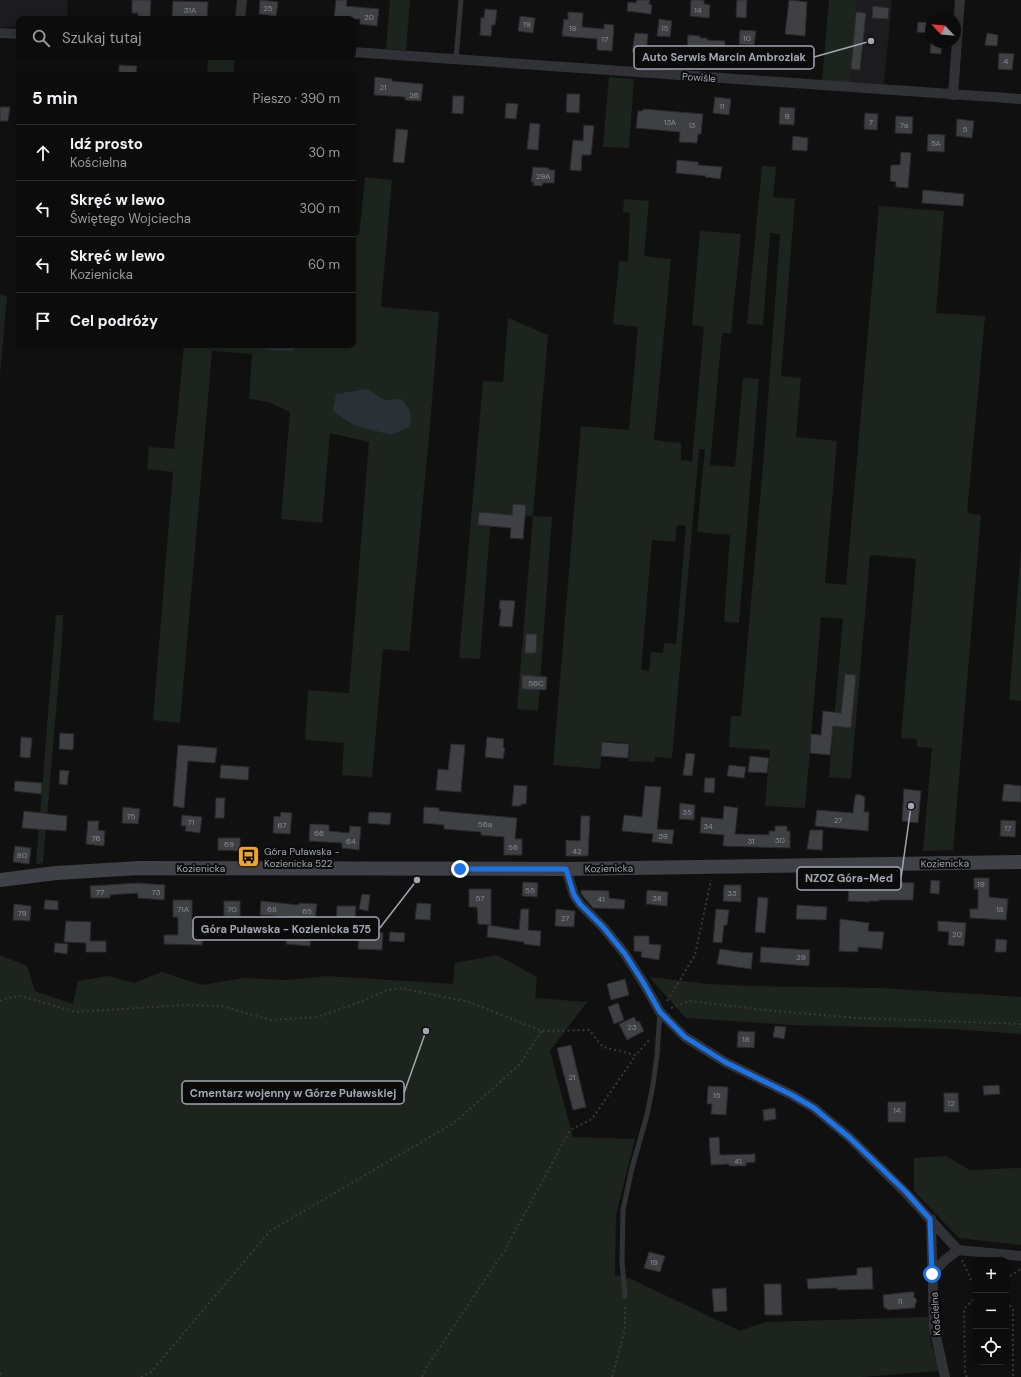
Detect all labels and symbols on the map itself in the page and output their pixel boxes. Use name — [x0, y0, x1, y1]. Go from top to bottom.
house number: 25 — [263, 3, 273, 13]
house number: 31A — [184, 5, 197, 15]
house number: 14 — [694, 5, 702, 15]
house number: 20 — [364, 12, 375, 22]
north arrow — [925, 12, 961, 48]
house number: 19 — [523, 19, 531, 29]
house number: 18 — [569, 23, 577, 33]
house number: 15 — [661, 23, 669, 33]
house number: 10 — [743, 33, 752, 43]
house number: 17 — [602, 34, 608, 44]
callout: Auto Serwis Marcin Ambroziak — [634, 46, 814, 69]
text: Auto Serwis Marcin Ambroziak — [642, 50, 807, 64]
house number: 4 — [1004, 56, 1009, 66]
street label: Powiśle — [681, 70, 717, 85]
house number: 21 — [379, 82, 387, 92]
house number: 26 — [409, 90, 419, 100]
house number: 11 — [720, 101, 725, 111]
house number: 9 — [784, 111, 790, 121]
house number: 13A — [664, 117, 677, 127]
house number: 7 — [869, 117, 873, 127]
house number: 13 — [688, 120, 696, 130]
house number: 7a — [900, 120, 908, 130]
house number: 5 — [963, 124, 968, 134]
house number: 5A — [931, 138, 942, 148]
house number: 29A — [536, 171, 551, 181]
house number: 56C — [528, 678, 544, 688]
house number: 35 — [682, 807, 692, 817]
house number: 75 — [127, 811, 136, 821]
house number: 27 — [834, 815, 842, 825]
house number: 71 — [188, 817, 194, 827]
house number: 56a — [478, 819, 492, 829]
house number: 67 — [277, 820, 287, 830]
house number: 34 — [703, 821, 713, 831]
house number: 17 — [1005, 823, 1011, 833]
house number: 66 — [314, 828, 324, 838]
house number: 39 — [658, 831, 668, 841]
house number: 76 — [91, 833, 101, 843]
house number: 30 — [775, 835, 786, 845]
house number: 64 — [346, 836, 356, 846]
house number: 31 — [747, 836, 755, 846]
house number: 69 — [224, 839, 234, 849]
house number: 56 — [508, 842, 518, 852]
bus stop icon: Góra Puławska - Kozienicka 522 — [235, 844, 261, 870]
place label: Góra Puławska - Kozienicka 522 — [264, 845, 340, 870]
house number: 42 — [572, 846, 582, 856]
house number: 80 — [17, 850, 28, 860]
street label: Kozienicka — [921, 857, 969, 870]
route end — [451, 860, 469, 878]
street label: Kozienicka — [177, 862, 225, 875]
street label: Kozienicka — [585, 862, 633, 875]
callout: NZOZ Góra-Med — [797, 867, 901, 890]
text: NZOZ Góra-Med — [805, 871, 893, 885]
house number: 19 — [977, 879, 985, 889]
house number: 55 — [525, 885, 535, 895]
house number: 77 — [96, 887, 104, 897]
house number: 73 — [152, 887, 161, 897]
house number: 33 — [727, 888, 737, 898]
house number: 57 — [475, 893, 485, 903]
house number: 38 — [652, 893, 662, 903]
house number: 41 — [597, 894, 605, 904]
house number: 71A — [177, 904, 190, 914]
house number: 70 — [227, 904, 237, 914]
house number: 68 — [267, 904, 277, 914]
house number: 18 — [996, 904, 1004, 914]
house number: 65 — [302, 906, 312, 916]
house number: 79 — [17, 908, 27, 918]
house number: 27 — [561, 913, 569, 923]
callout: Góra Puławska - Kozienicka 575 — [193, 917, 379, 940]
text: Góra Puławska - Kozienicka 575 — [201, 922, 371, 936]
house number: 20 — [952, 929, 963, 939]
house number: 29 — [796, 952, 806, 962]
house number: 23 — [627, 1022, 637, 1032]
house number: 18 — [742, 1034, 750, 1044]
house number: 21 — [568, 1072, 576, 1082]
callout: Cmentarz wojenny w Górze Puławskiej — [182, 1081, 404, 1104]
text: Cmentarz wojenny w Górze Puławskiej — [190, 1086, 396, 1100]
house number: 15 — [713, 1090, 721, 1100]
house number: 12 — [947, 1098, 955, 1108]
house number: 14 — [893, 1105, 901, 1115]
house number: 41 — [734, 1156, 742, 1166]
house number: 19 — [650, 1257, 658, 1267]
route start — [923, 1265, 941, 1283]
street label: Kościelna — [927, 1292, 944, 1336]
house number: 11 — [898, 1296, 903, 1306]

